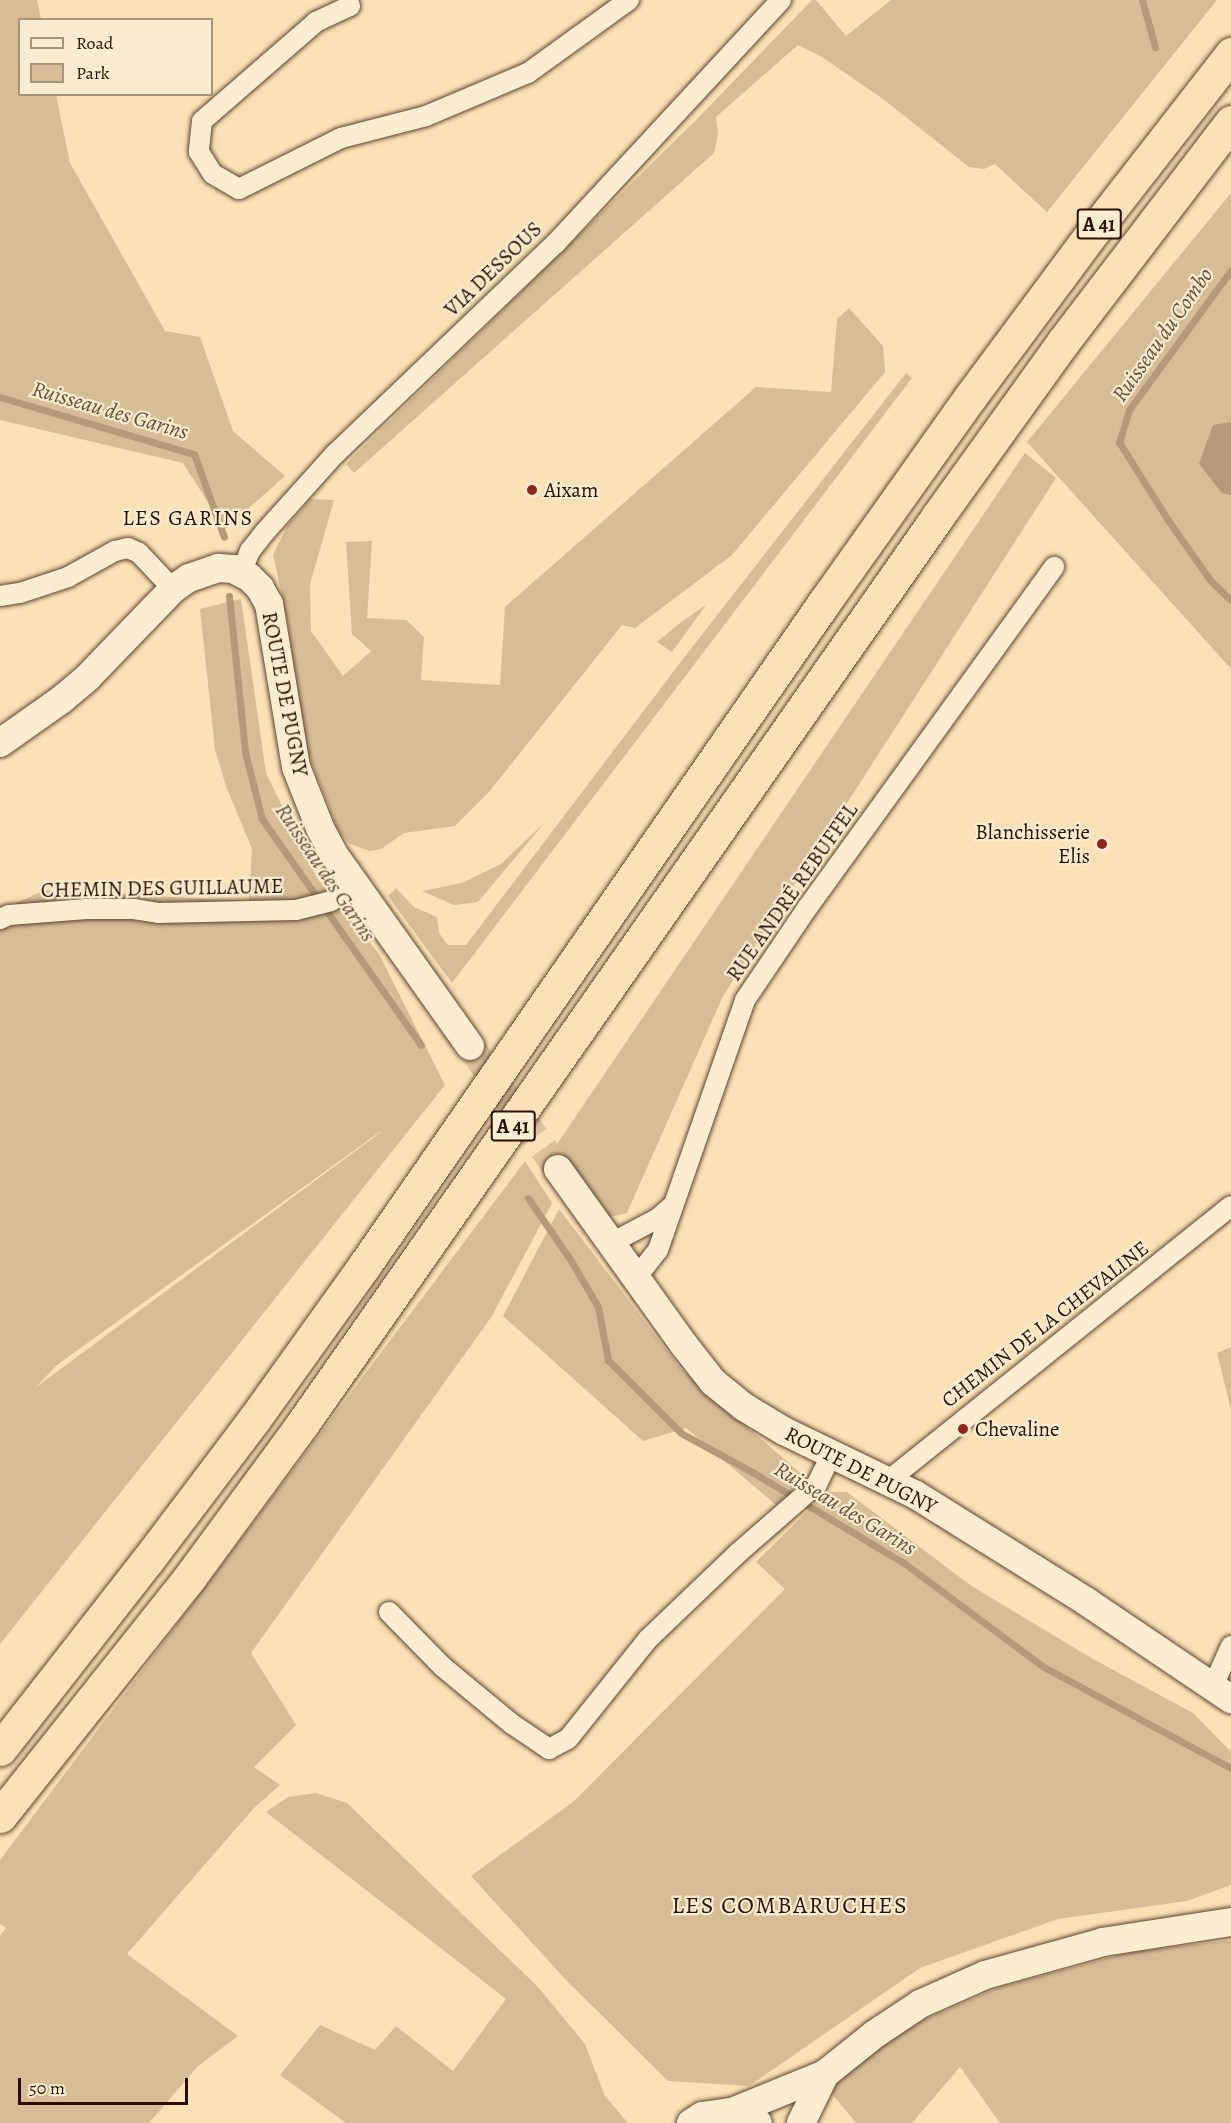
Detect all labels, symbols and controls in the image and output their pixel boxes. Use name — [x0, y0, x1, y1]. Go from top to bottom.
legend — [18, 18, 213, 96]
text: Road — [76, 31, 113, 55]
text: Park — [76, 61, 110, 85]
road number: A 41 — [1076, 207, 1122, 241]
street label: VIA DESSOUS — [439, 216, 547, 322]
water label: Ruisseau du Combo — [1107, 263, 1219, 407]
water label: Ruisseau des Garins — [29, 376, 191, 446]
place label: Aixam — [544, 477, 599, 503]
marker: Aixam — [525, 483, 539, 497]
district label: LES GARINS — [122, 506, 254, 532]
street label: ROUTE DE PUGNY — [257, 610, 313, 778]
street label: RUE ANDRÉ REBUFFEL — [721, 798, 863, 986]
water label: Ruisseau des Garins — [269, 799, 381, 947]
place label: Blanchisserie Elis — [975, 819, 1090, 869]
marker: Blanchisserie Elis — [1095, 837, 1109, 851]
street label: CHEMIN DES GUILLAUME — [41, 873, 283, 903]
road number: A 41 — [490, 1109, 536, 1143]
street label: CHEMIN DE LA CHEVALINE — [936, 1235, 1154, 1413]
place label: Chevaline — [975, 1416, 1060, 1442]
street label: ROUTE DE PUGNY — [781, 1421, 941, 1519]
marker: Chevaline — [956, 1422, 970, 1436]
water label: Ruisseau des Garins — [769, 1456, 921, 1562]
district label: LES COMBARUCHES — [672, 1892, 908, 1920]
scale bar — [21, 2066, 190, 2104]
text: 50 m — [29, 2076, 65, 2100]

